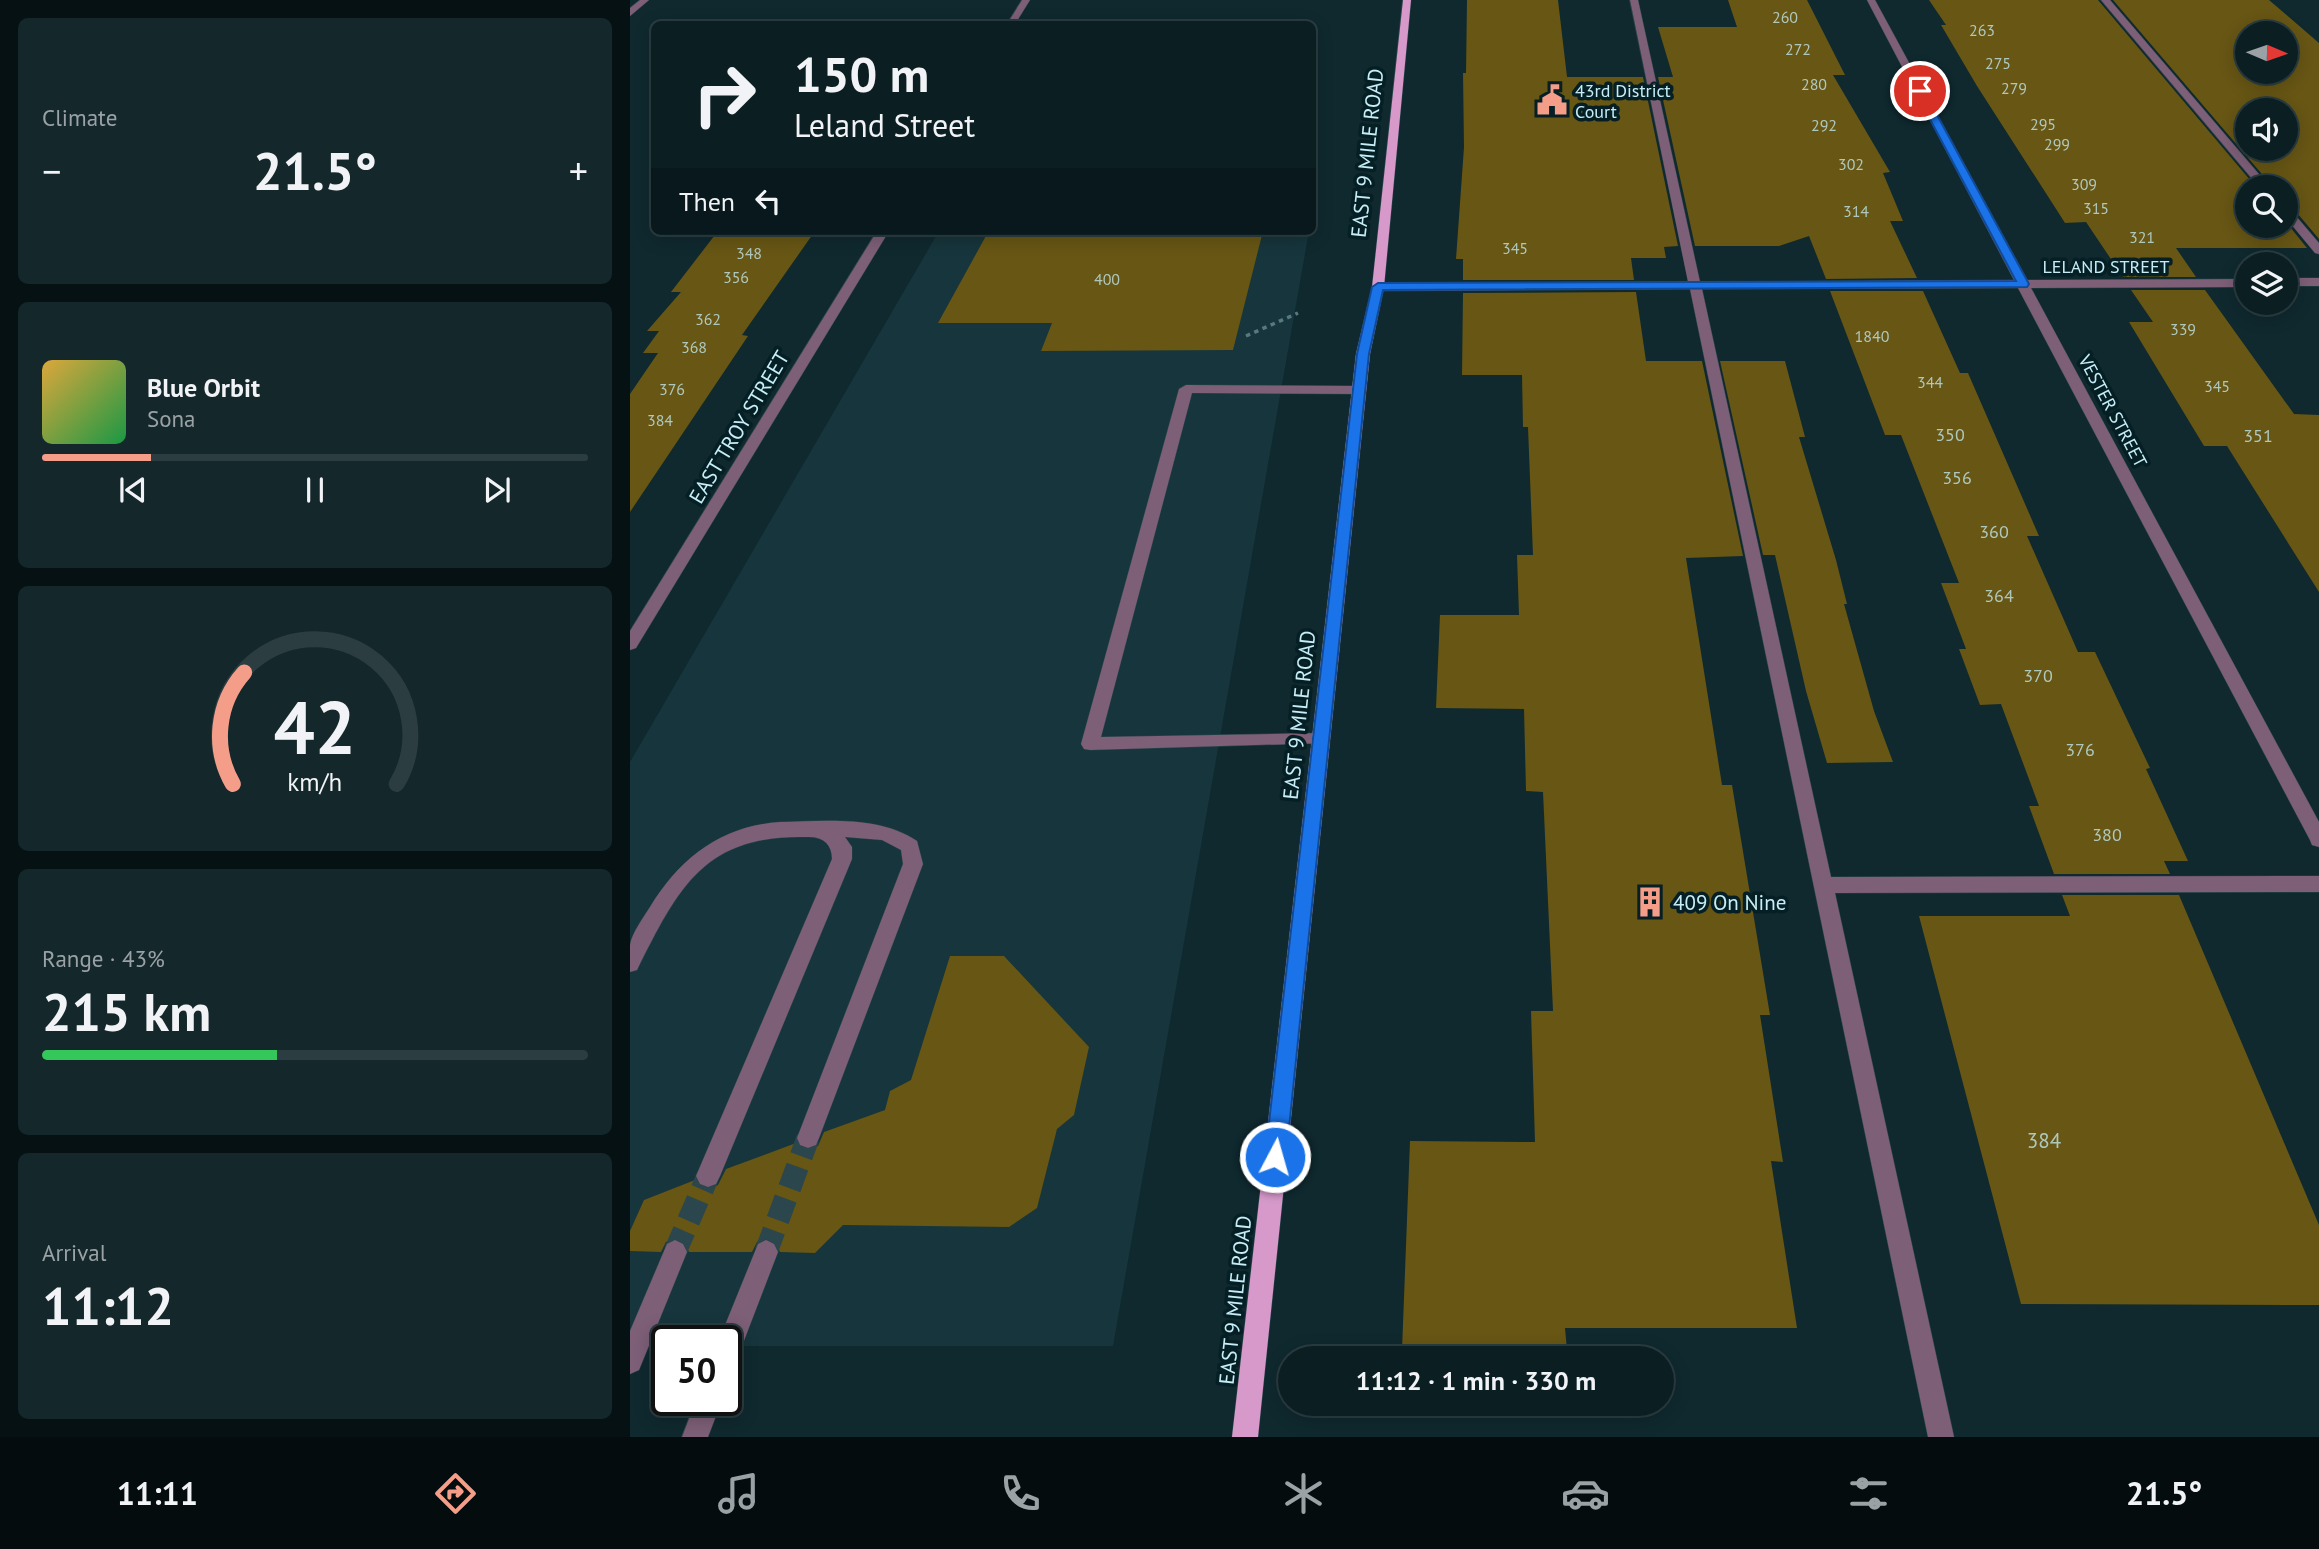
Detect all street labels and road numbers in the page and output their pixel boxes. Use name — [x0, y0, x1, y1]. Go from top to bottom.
street label: EAST 9 MILE ROAD — [1345, 67, 1389, 239]
street label: LELAND STREET — [2042, 255, 2170, 278]
street label: EAST TROY STREET — [683, 345, 795, 508]
street label: VESTER STREET — [2073, 350, 2152, 471]
street label: EAST 9 MILE ROAD — [1277, 629, 1321, 801]
street label: EAST 9 MILE ROAD — [1213, 1214, 1257, 1386]

